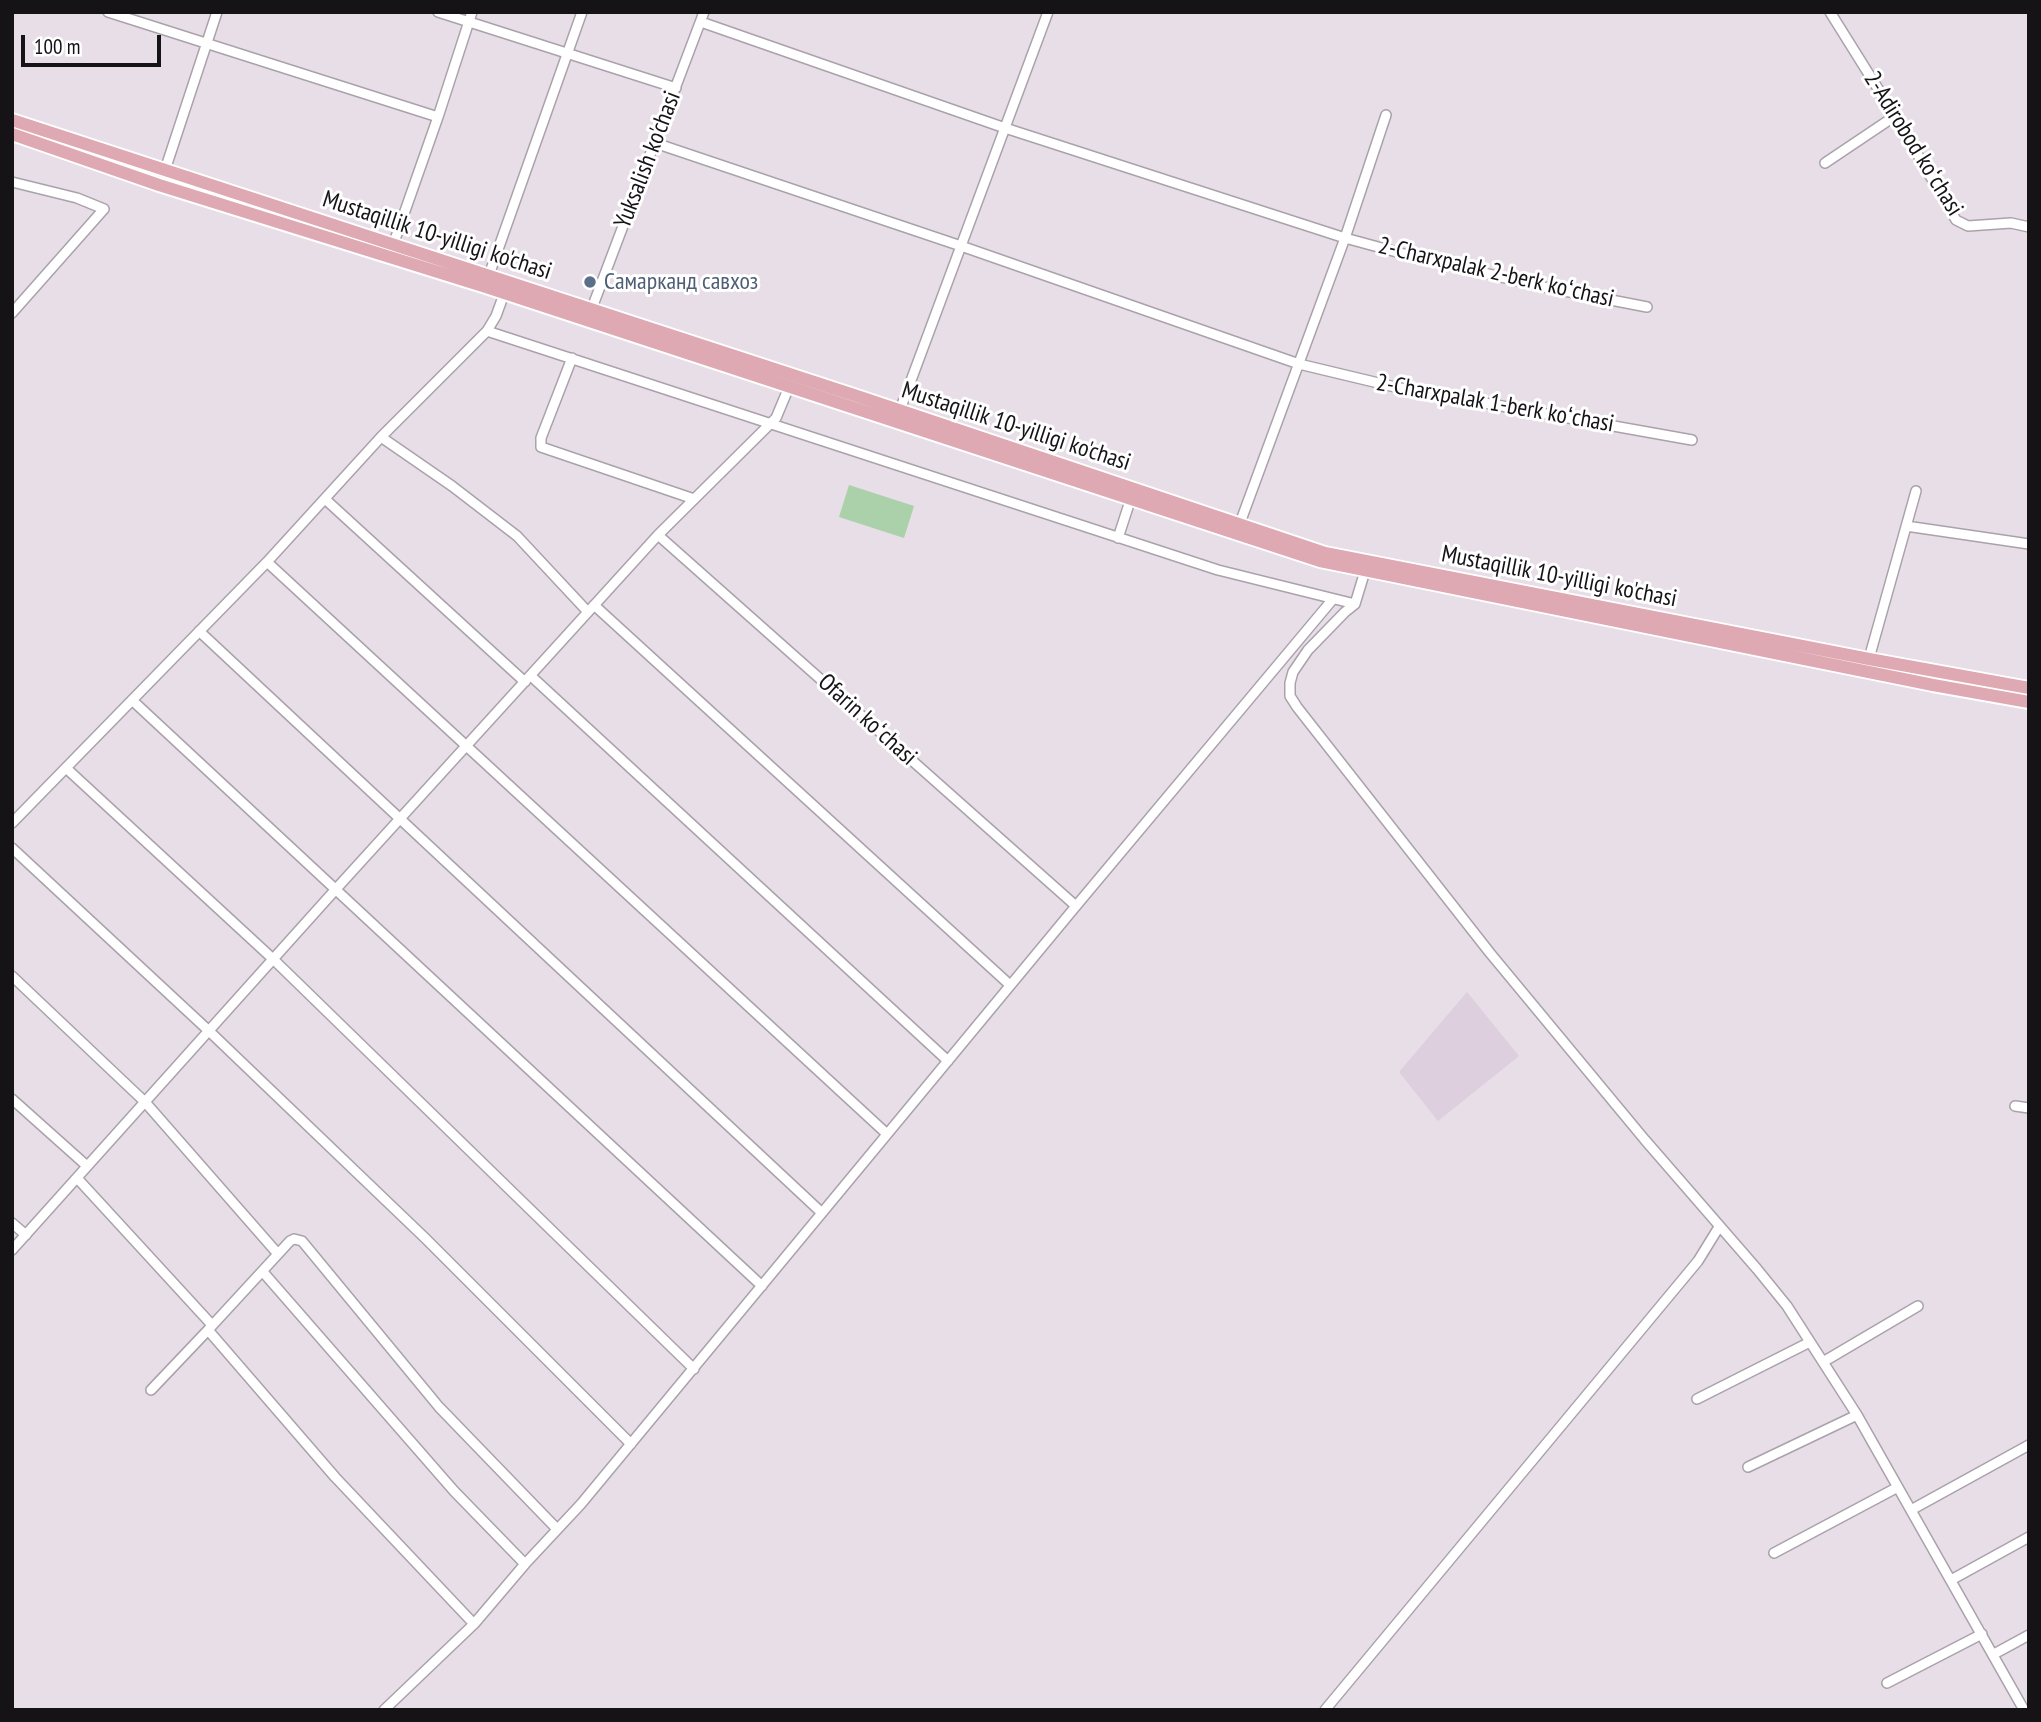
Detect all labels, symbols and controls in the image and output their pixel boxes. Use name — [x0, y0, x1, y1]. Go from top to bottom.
scale bar — [24, 21, 164, 65]
text: 100 m — [34, 33, 80, 60]
street label: 2-Adirobod koʻchasi — [1857, 67, 1969, 221]
street label: Yuksalish ko'chasi — [609, 87, 687, 233]
street label: Mustaqillik 10-yilligi ko'chasi — [319, 185, 555, 287]
street label: 2-Charxpalak 2-berk koʻchasi — [1375, 232, 1617, 314]
place label: Самарканд савхоз — [604, 268, 758, 296]
marker: Самарканд савхоз — [582, 274, 598, 290]
street label: 2-Charxpalak 1-berk koʻchasi — [1374, 369, 1616, 439]
street label: Mustaqillik 10-yilligi ko'chasi — [898, 376, 1134, 478]
street label: Mustaqillik 10-yilligi ko'chasi — [1439, 540, 1679, 614]
street label: Ofarin koʻchasi — [812, 668, 922, 772]

